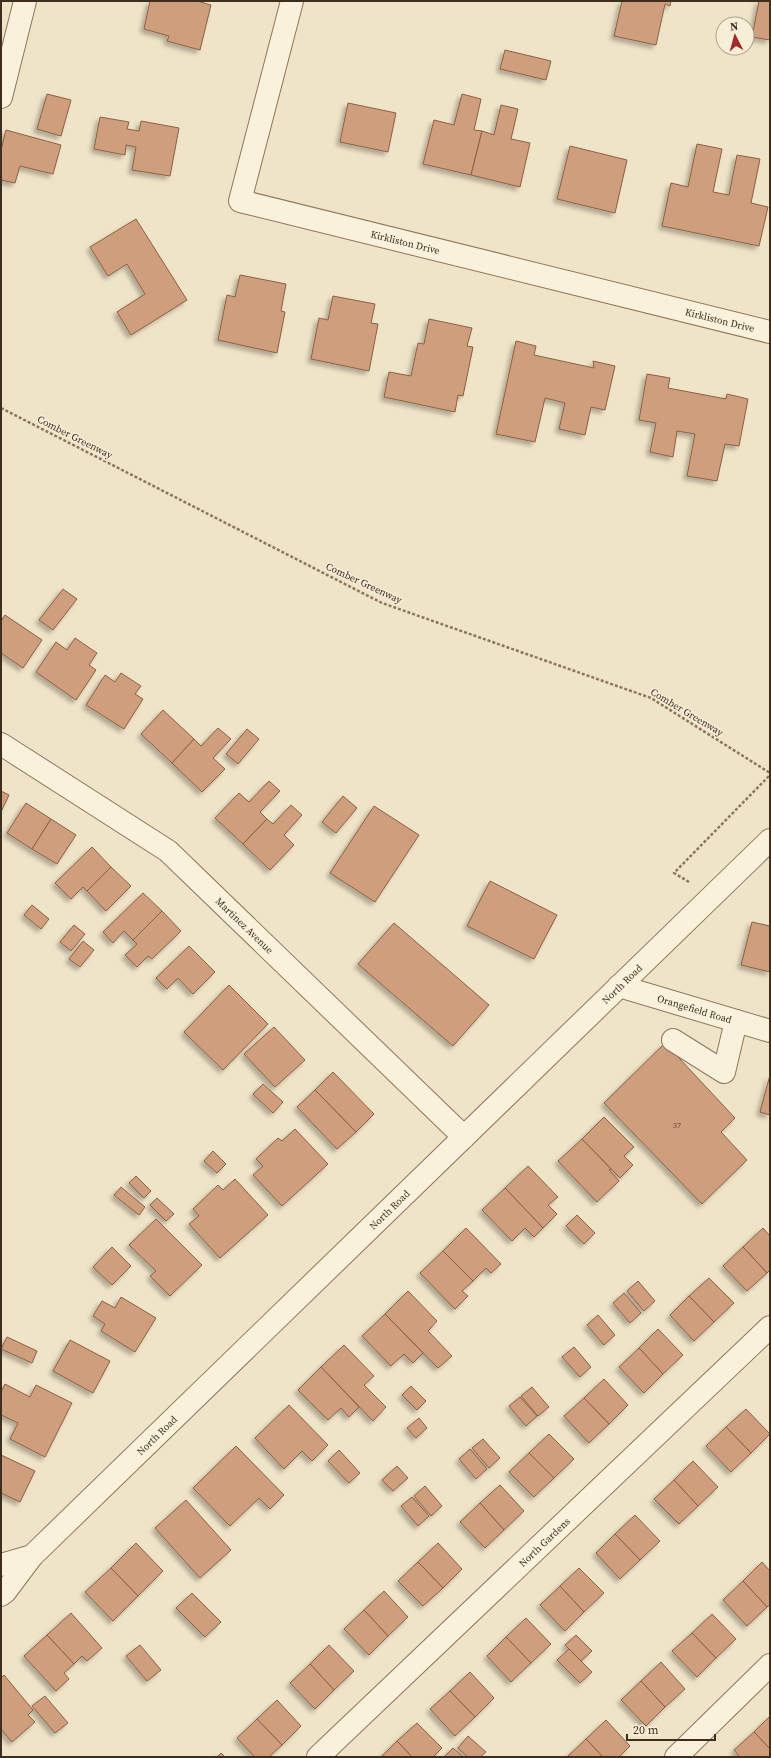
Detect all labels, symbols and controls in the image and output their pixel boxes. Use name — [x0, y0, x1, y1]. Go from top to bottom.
north arrow — [715, 16, 755, 56]
text: N — [729, 19, 739, 34]
street label: Kirkliston Drive — [369, 227, 441, 257]
street label: Kirkliston Drive — [684, 305, 756, 334]
street label: Comber Greenway — [35, 412, 116, 462]
street label: Comber Greenway — [324, 560, 405, 607]
street label: Comber Greenway — [648, 685, 727, 739]
street label: Martinez Avenue — [213, 894, 276, 956]
street label: North Road — [599, 961, 645, 1006]
street label: Orangefield Road — [656, 991, 734, 1026]
house number: 37 — [673, 1120, 681, 1131]
street label: North Road — [366, 1187, 412, 1232]
street label: North Road — [134, 1412, 180, 1458]
street label: North Gardens — [516, 1515, 572, 1569]
scale bar — [627, 1716, 715, 1742]
text: 20 m — [633, 1722, 659, 1738]

